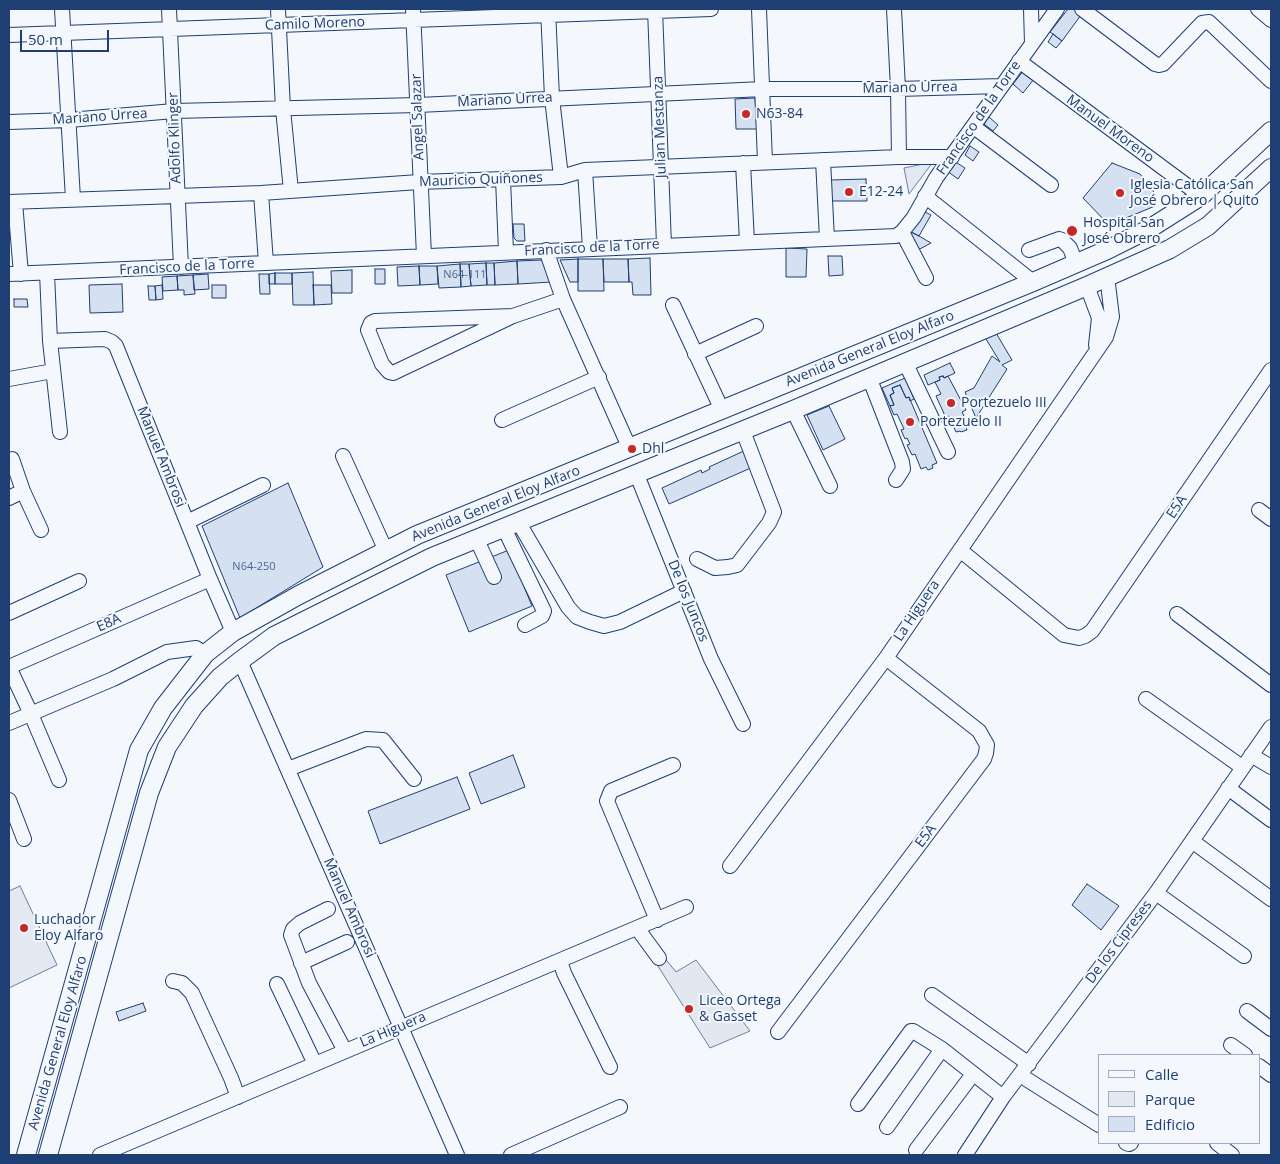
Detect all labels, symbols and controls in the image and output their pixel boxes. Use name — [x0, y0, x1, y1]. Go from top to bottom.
street label: Camilo Moreno — [265, 14, 365, 34]
scale bar — [22, 20, 111, 52]
text: 50 m — [28, 29, 63, 49]
street label: Francisco de la Torre — [933, 58, 1025, 178]
street label: Angel Salazar — [408, 73, 428, 161]
street label: Julian Mestanza — [650, 76, 670, 178]
street label: Mariano Urrea — [862, 79, 958, 97]
street label: Mariano Urrea — [457, 89, 553, 111]
street label: Adolfo Klinger — [165, 92, 185, 184]
street label: Manuel Moreno — [1063, 92, 1157, 166]
street label: Mariano Urrea — [52, 105, 148, 129]
place label: N63-84 — [756, 106, 803, 122]
marker: N63-84 — [740, 108, 752, 120]
street label: Mauricio Quiñones — [419, 169, 543, 191]
place label: Iglesia Católica San José Obrero | Quito — [1130, 177, 1259, 210]
place label: E12-24 — [859, 184, 903, 200]
marker: E12-24 — [843, 186, 855, 198]
marker: Iglesia Católica San José Obrero | Quito — [1114, 187, 1126, 199]
place label: Hospital San José Obrero — [1083, 215, 1164, 248]
marker: Hospital San José Obrero — [1065, 224, 1079, 238]
street label: Francisco de la Torre — [524, 236, 660, 260]
street label: Francisco de la Torre — [119, 255, 255, 279]
house number: N64-111 — [443, 268, 487, 282]
street label: Avenida General Eloy Alfaro — [783, 307, 957, 391]
place label: Portezuelo III — [961, 395, 1047, 411]
marker: Portezuelo III — [945, 397, 957, 409]
street label: Manuel Ambrosi — [133, 404, 189, 510]
place label: Portezuelo II — [920, 414, 1002, 430]
marker: Portezuelo II — [904, 416, 916, 428]
place label: Dhl — [642, 441, 664, 457]
marker: Dhl — [626, 443, 638, 455]
street label: Avenida General Eloy Alfaro — [409, 462, 583, 546]
street label: E5A — [1163, 492, 1191, 522]
street label: De los Juncos — [664, 558, 712, 644]
house number: N64-250 — [232, 560, 276, 574]
street label: La Higuera — [890, 577, 944, 645]
street label: E8A — [94, 610, 124, 636]
street label: E5A — [912, 821, 940, 851]
street label: Manuel Ambrosi — [320, 856, 378, 960]
street label: De los Cipreses — [1082, 897, 1156, 987]
place label: Luchador Eloy Alfaro — [34, 912, 103, 944]
marker: Luchador Eloy Alfaro — [18, 922, 30, 934]
street label: Avenida General Eloy Alfaro — [25, 954, 91, 1132]
place label: Liceo Ortega & Gasset — [699, 993, 781, 1026]
marker: Liceo Ortega & Gasset — [683, 1003, 695, 1015]
street label: La Higuera — [357, 1009, 429, 1051]
legend — [1098, 1054, 1260, 1144]
text: Calle — [1145, 1064, 1179, 1084]
text: Parque — [1145, 1089, 1195, 1109]
text: Edificio — [1145, 1114, 1195, 1134]

